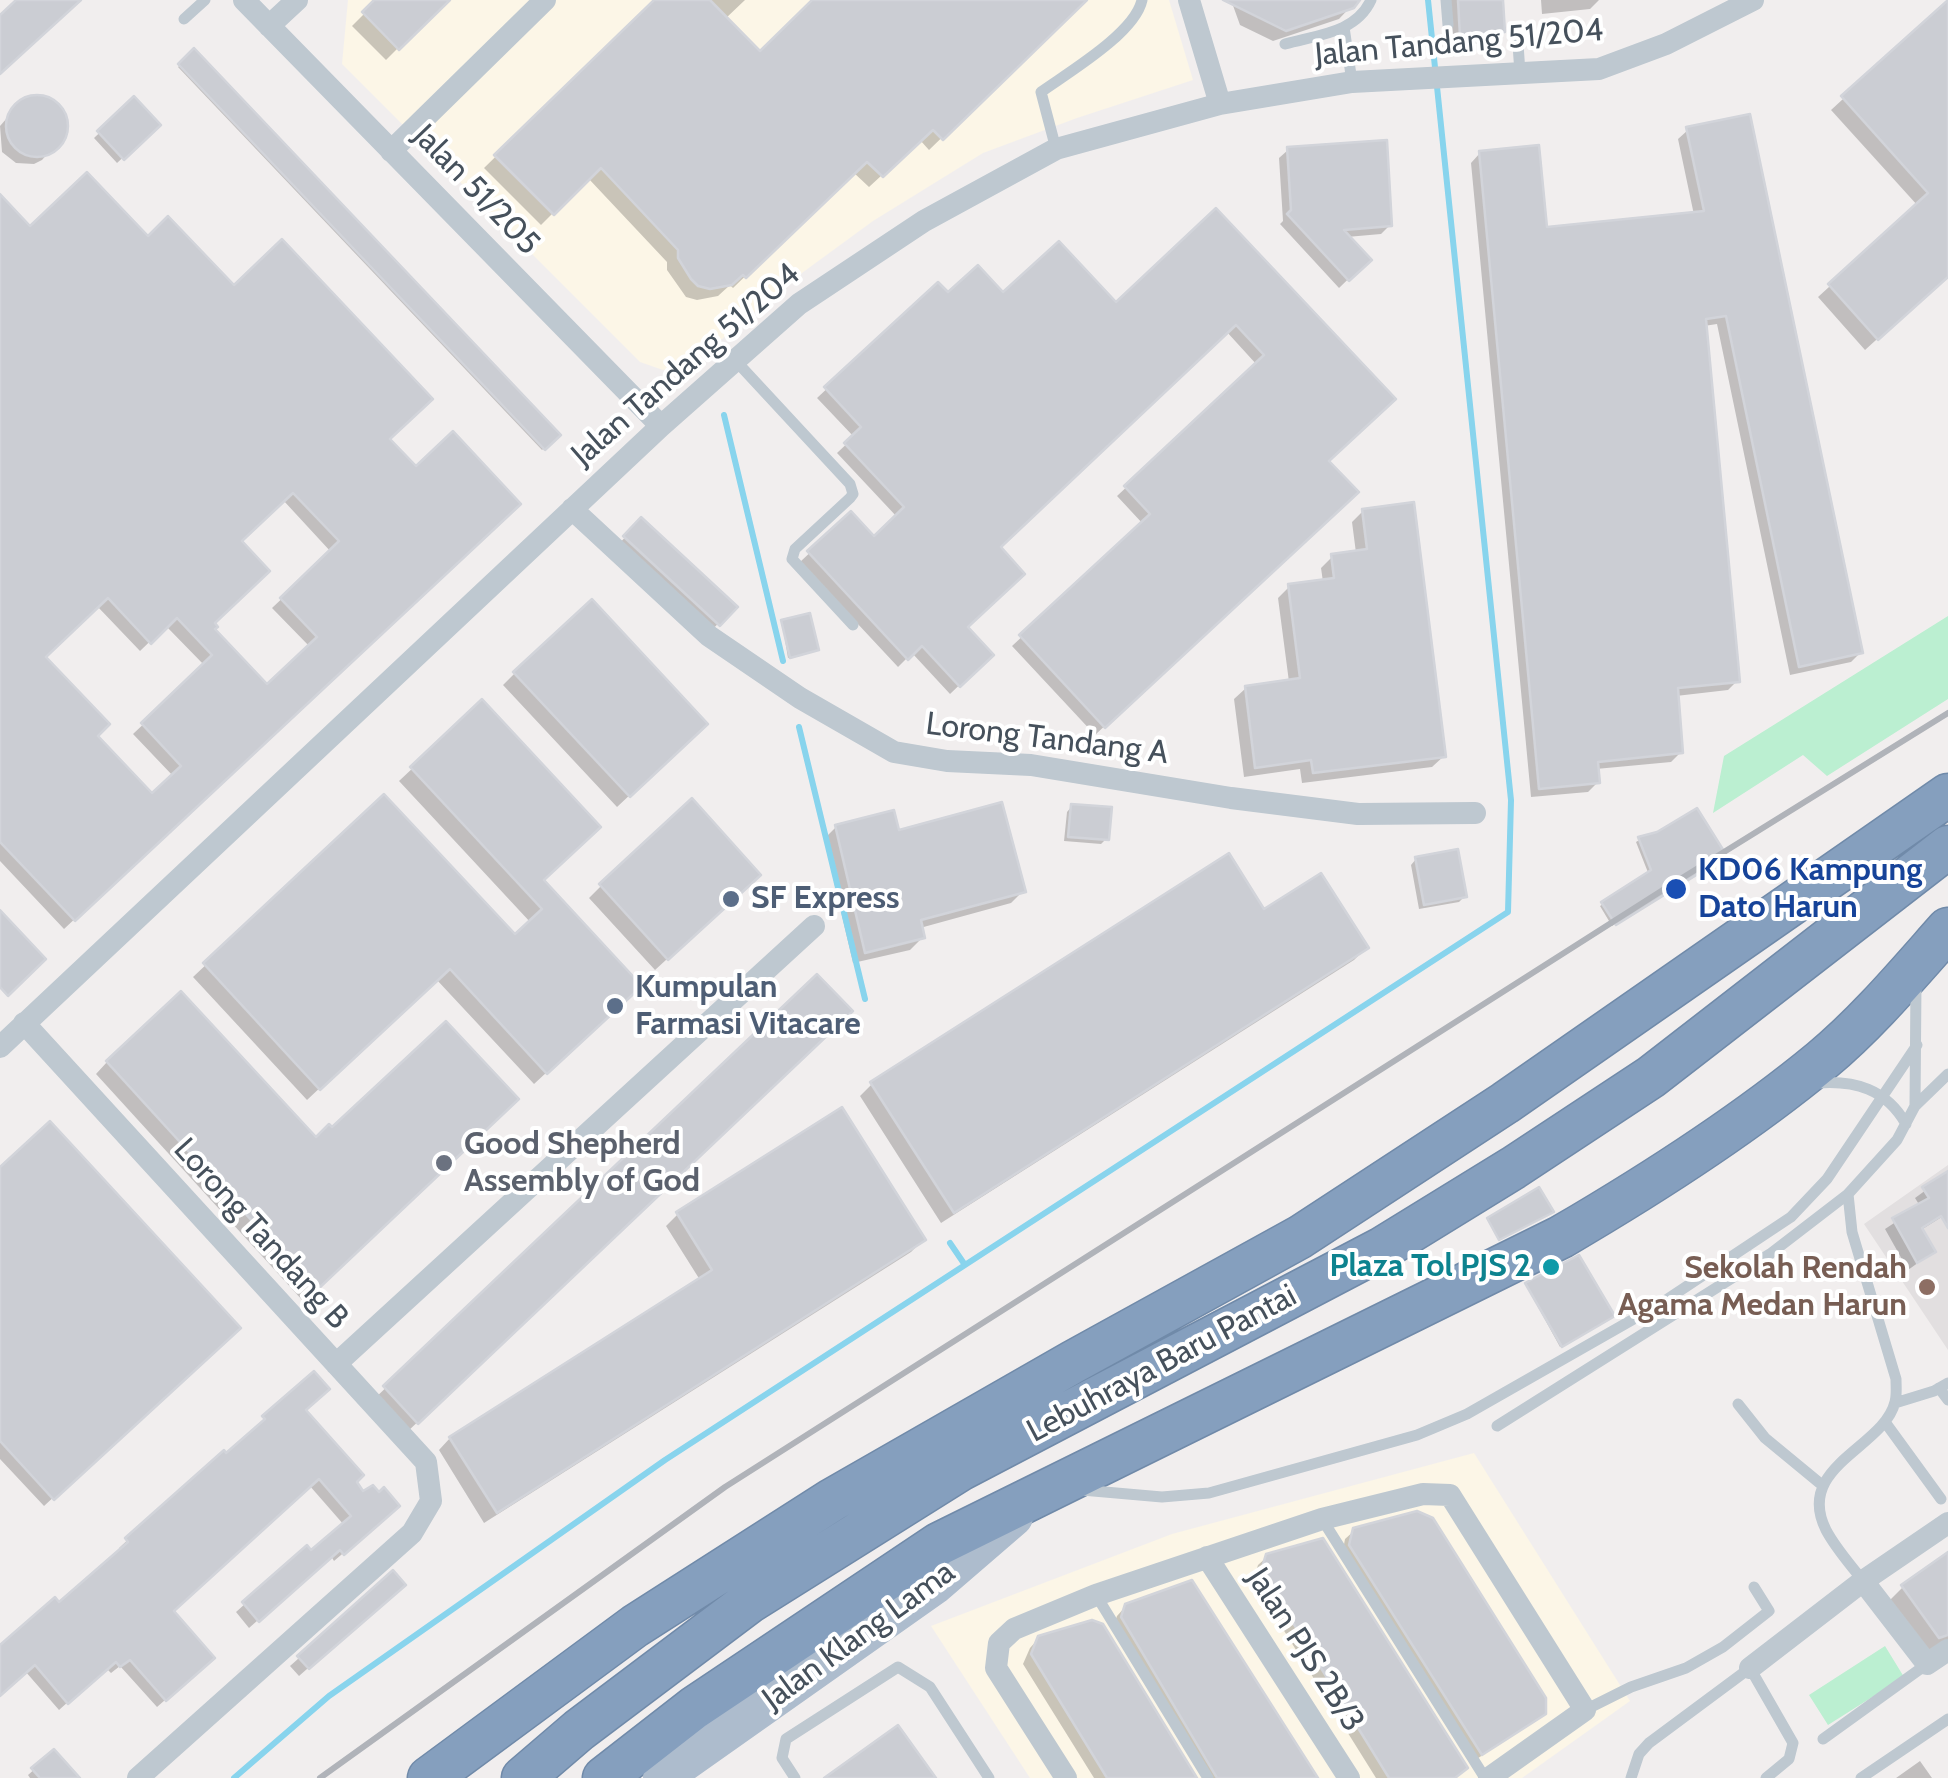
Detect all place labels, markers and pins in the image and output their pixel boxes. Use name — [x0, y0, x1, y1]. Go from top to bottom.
place label: KD06 Kampung Dato Harun — [1698, 852, 1922, 927]
marker: KD06 Kampung Dato Harun — [1663, 876, 1689, 902]
place label: SF Express — [751, 880, 900, 918]
marker: SF Express — [720, 888, 742, 910]
place label: Kumpulan Farmasi Vitacare — [635, 969, 861, 1044]
marker: Kumpulan Farmasi Vitacare — [604, 995, 626, 1017]
place label: Good Shepherd Assembly of God — [464, 1126, 700, 1201]
marker: Good Shepherd Assembly of God — [433, 1152, 455, 1174]
place label: Plaza Tol PJS 2 — [1329, 1248, 1531, 1286]
place label: Sekolah Rendah Agama Medan Harun — [1618, 1250, 1907, 1325]
marker: Plaza Tol PJS 2 — [1540, 1256, 1562, 1278]
marker: Sekolah Rendah Agama Medan Harun — [1916, 1276, 1938, 1298]

